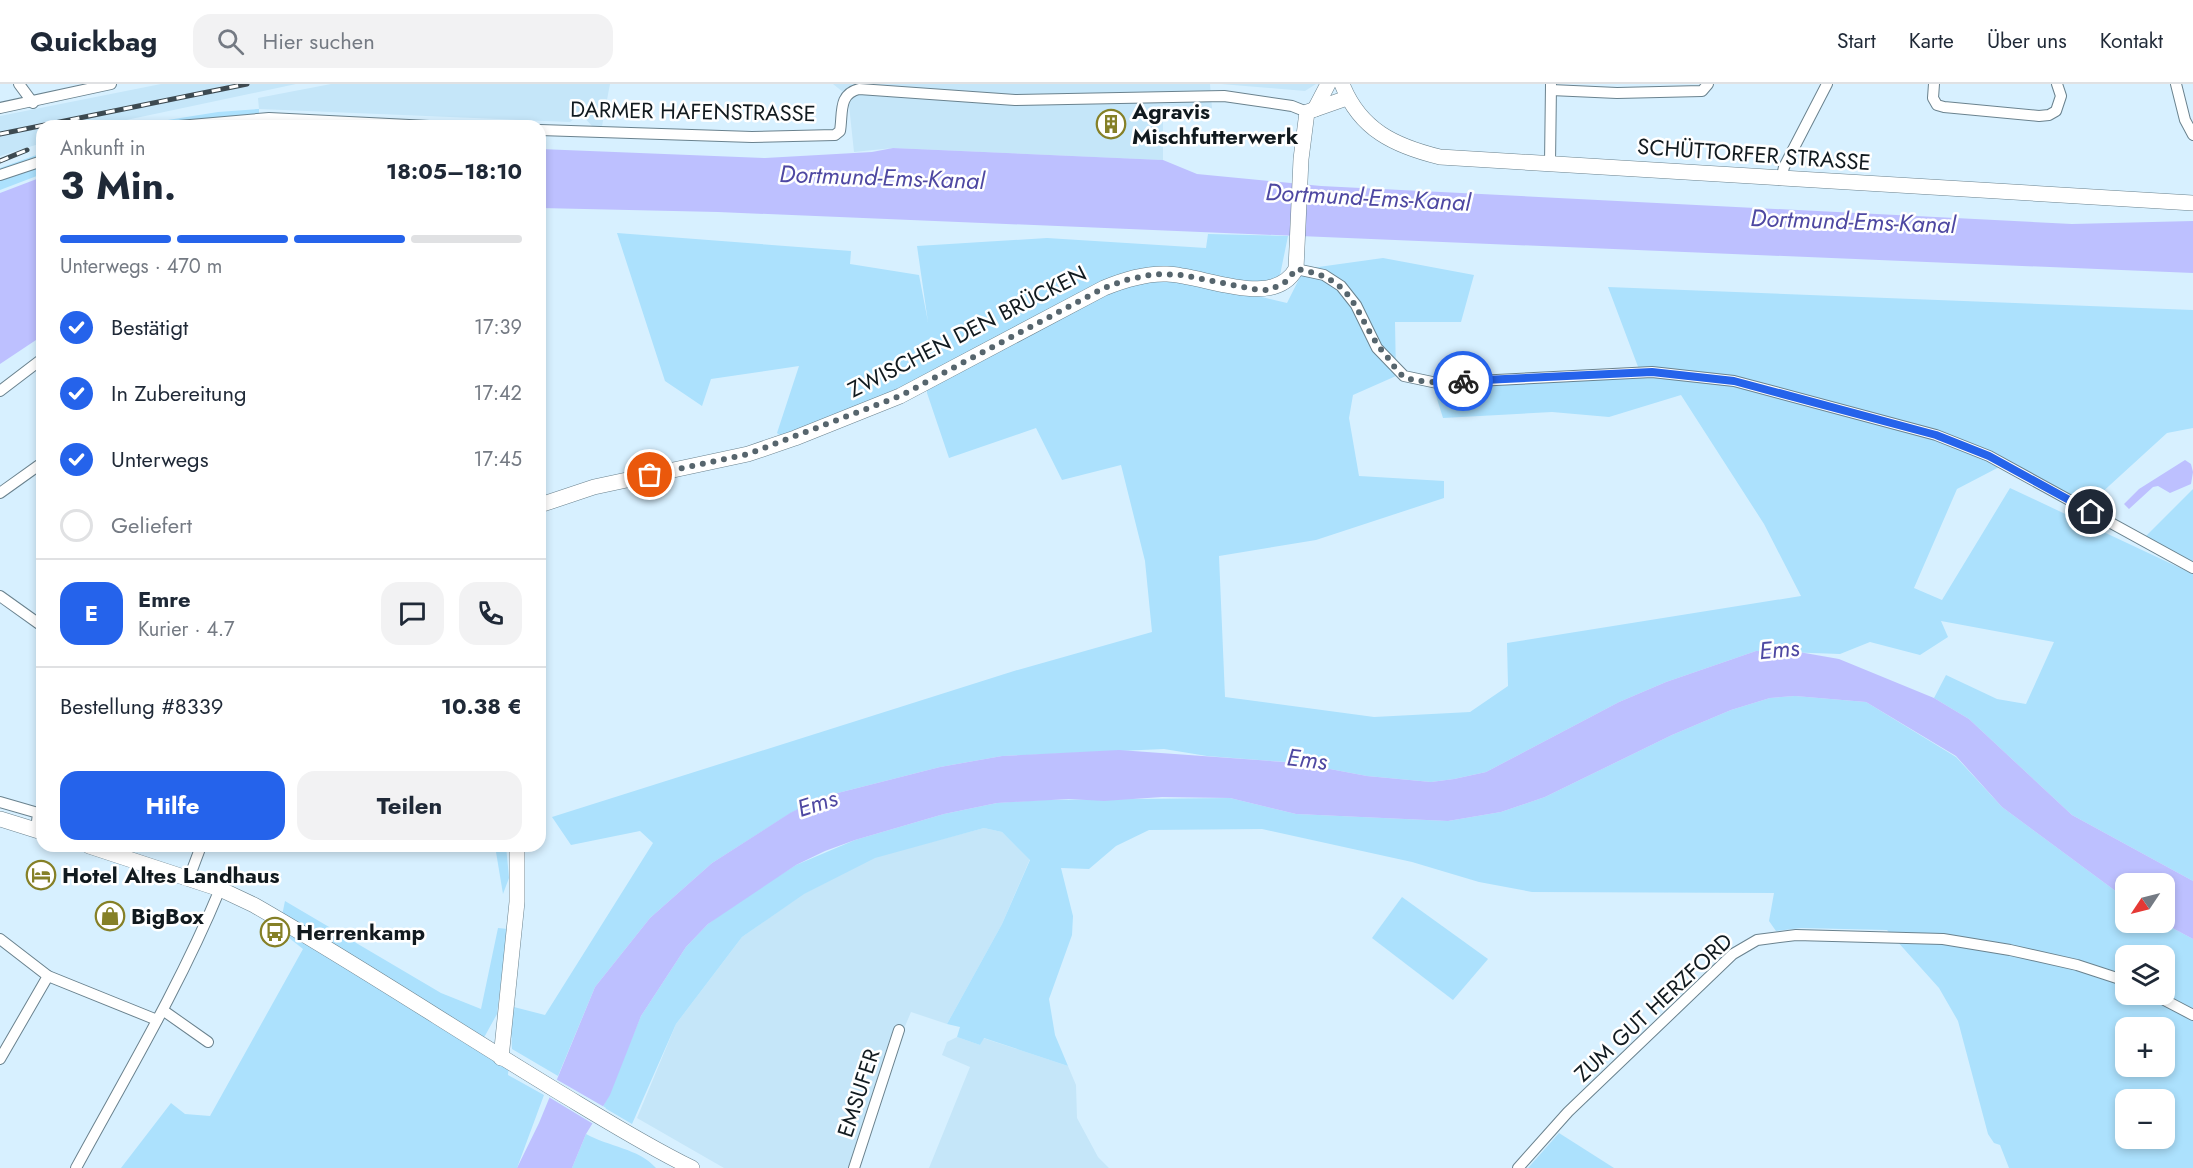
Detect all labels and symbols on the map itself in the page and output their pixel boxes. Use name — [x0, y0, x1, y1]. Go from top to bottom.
street label: DARMER HAFENSTRASSE — [570, 93, 816, 129]
place label: Agravis Mischfutterwerk — [1131, 95, 1299, 152]
building icon: Agravis Mischfutterwerk — [1095, 108, 1127, 140]
street label: SCHÜTTORFER STRASSE — [1636, 130, 1872, 178]
water label: Dortmund-Ems-Kanal — [779, 156, 987, 198]
water label: Dortmund-Ems-Kanal — [1264, 174, 1473, 220]
water label: Dortmund-Ems-Kanal — [1750, 200, 1958, 242]
street label: ZWISCHEN DEN BRÜCKEN — [842, 257, 1092, 405]
courier — [1433, 351, 1493, 411]
pin — [624, 449, 675, 500]
pin — [2065, 486, 2116, 537]
water label: Ems — [1757, 630, 1801, 668]
water label: Ems — [1285, 739, 1330, 779]
water label: Ems — [792, 780, 842, 826]
hotel icon: Hotel Altes Landhaus — [25, 859, 57, 891]
place label: Hotel Altes Landhaus — [62, 859, 280, 891]
north arrow — [2115, 873, 2175, 933]
shop icon: BigBox — [94, 900, 126, 932]
place label: BigBox — [131, 900, 204, 932]
bus stop icon: Herrenkamp — [259, 916, 291, 948]
place label: Herrenkamp — [296, 916, 425, 948]
street label: ZUM GUT HERZFORD — [1567, 925, 1739, 1089]
street label: EMSUFER — [829, 1044, 888, 1141]

